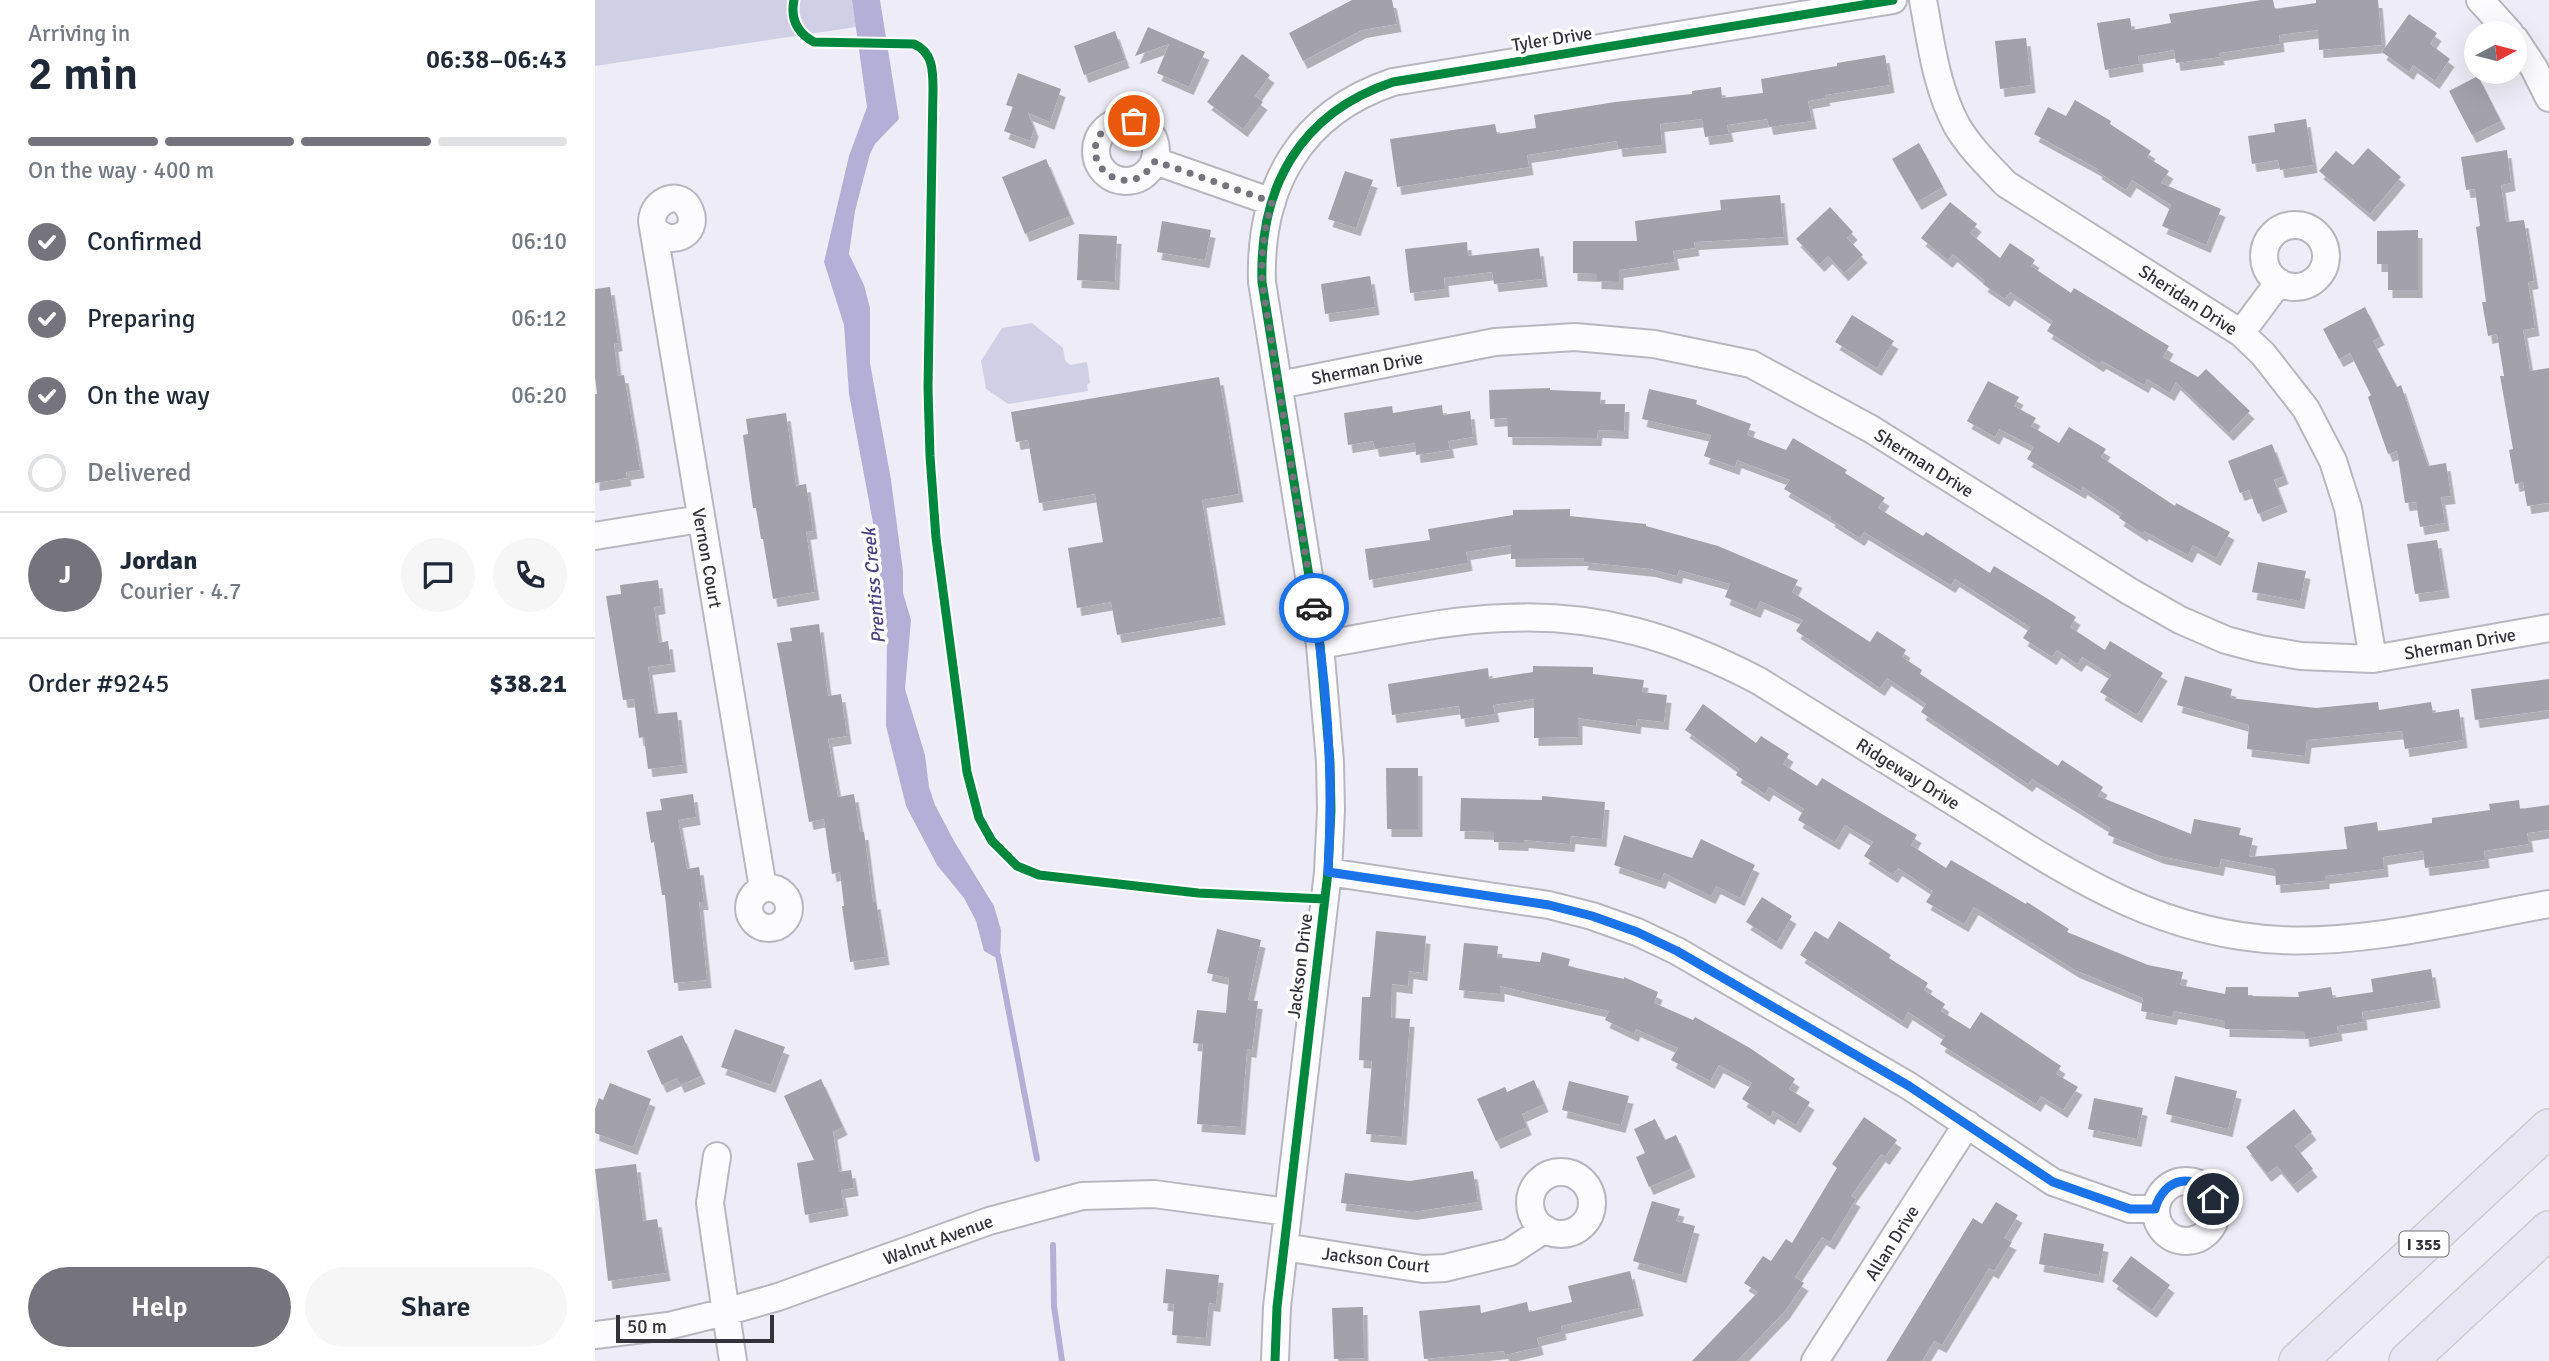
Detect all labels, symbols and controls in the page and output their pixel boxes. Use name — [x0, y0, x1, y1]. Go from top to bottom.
text: Arriving in — [28, 19, 130, 48]
north arrow — [2464, 21, 2527, 84]
map controls — [2464, 21, 2527, 84]
street label: Tyler Drive — [1510, 22, 1594, 56]
text: 06:38–06:43 — [426, 44, 567, 76]
text: 2 min — [28, 46, 138, 102]
pin — [1104, 91, 1164, 151]
icon: bag — [1115, 102, 1153, 140]
text: On the way · 400 m — [28, 156, 214, 185]
icon: check — [28, 223, 66, 261]
text: Confirmed — [87, 226, 202, 258]
text: 06:10 — [511, 227, 567, 256]
street label: Sheridan Drive — [2134, 260, 2242, 340]
icon: check — [28, 300, 66, 338]
text: Preparing — [87, 303, 195, 335]
text: 06:12 — [511, 304, 567, 333]
street label: Sherman Drive — [1309, 346, 1425, 390]
icon: check — [28, 377, 66, 415]
text: On the way — [87, 380, 210, 412]
text: 06:20 — [511, 381, 567, 410]
street label: Sherman Drive — [1870, 424, 1978, 502]
text: Delivered — [87, 457, 192, 489]
street label: Vernon Court — [687, 506, 727, 610]
water label: Prentiss Creek — [857, 525, 891, 645]
button: chat — [401, 538, 475, 612]
button: phone — [493, 538, 567, 612]
text: Jordan — [120, 545, 197, 577]
text: J — [59, 559, 71, 591]
courier — [1279, 573, 1349, 643]
text: Courier · 4.7 — [120, 577, 241, 606]
icon: car — [1295, 589, 1333, 627]
street label: Sherman Drive — [2402, 623, 2518, 665]
text: Order #9245 — [28, 668, 169, 700]
text: $38.21 — [489, 668, 567, 700]
street label: Ridgeway Drive — [1852, 733, 1964, 815]
street label: Jackson Drive — [1283, 912, 1317, 1020]
pin — [2183, 1169, 2243, 1229]
icon: home — [2194, 1180, 2232, 1218]
street label: Allan Drive — [1860, 1201, 1924, 1285]
street label: Walnut Avenue — [880, 1210, 996, 1270]
road number: I 355 — [2399, 1232, 2449, 1256]
street label: Jackson Court — [1321, 1242, 1431, 1278]
button: Help — [28, 1267, 291, 1347]
button: Share — [305, 1267, 567, 1347]
scale bar — [616, 1312, 773, 1344]
text: 50 m — [627, 1315, 667, 1339]

